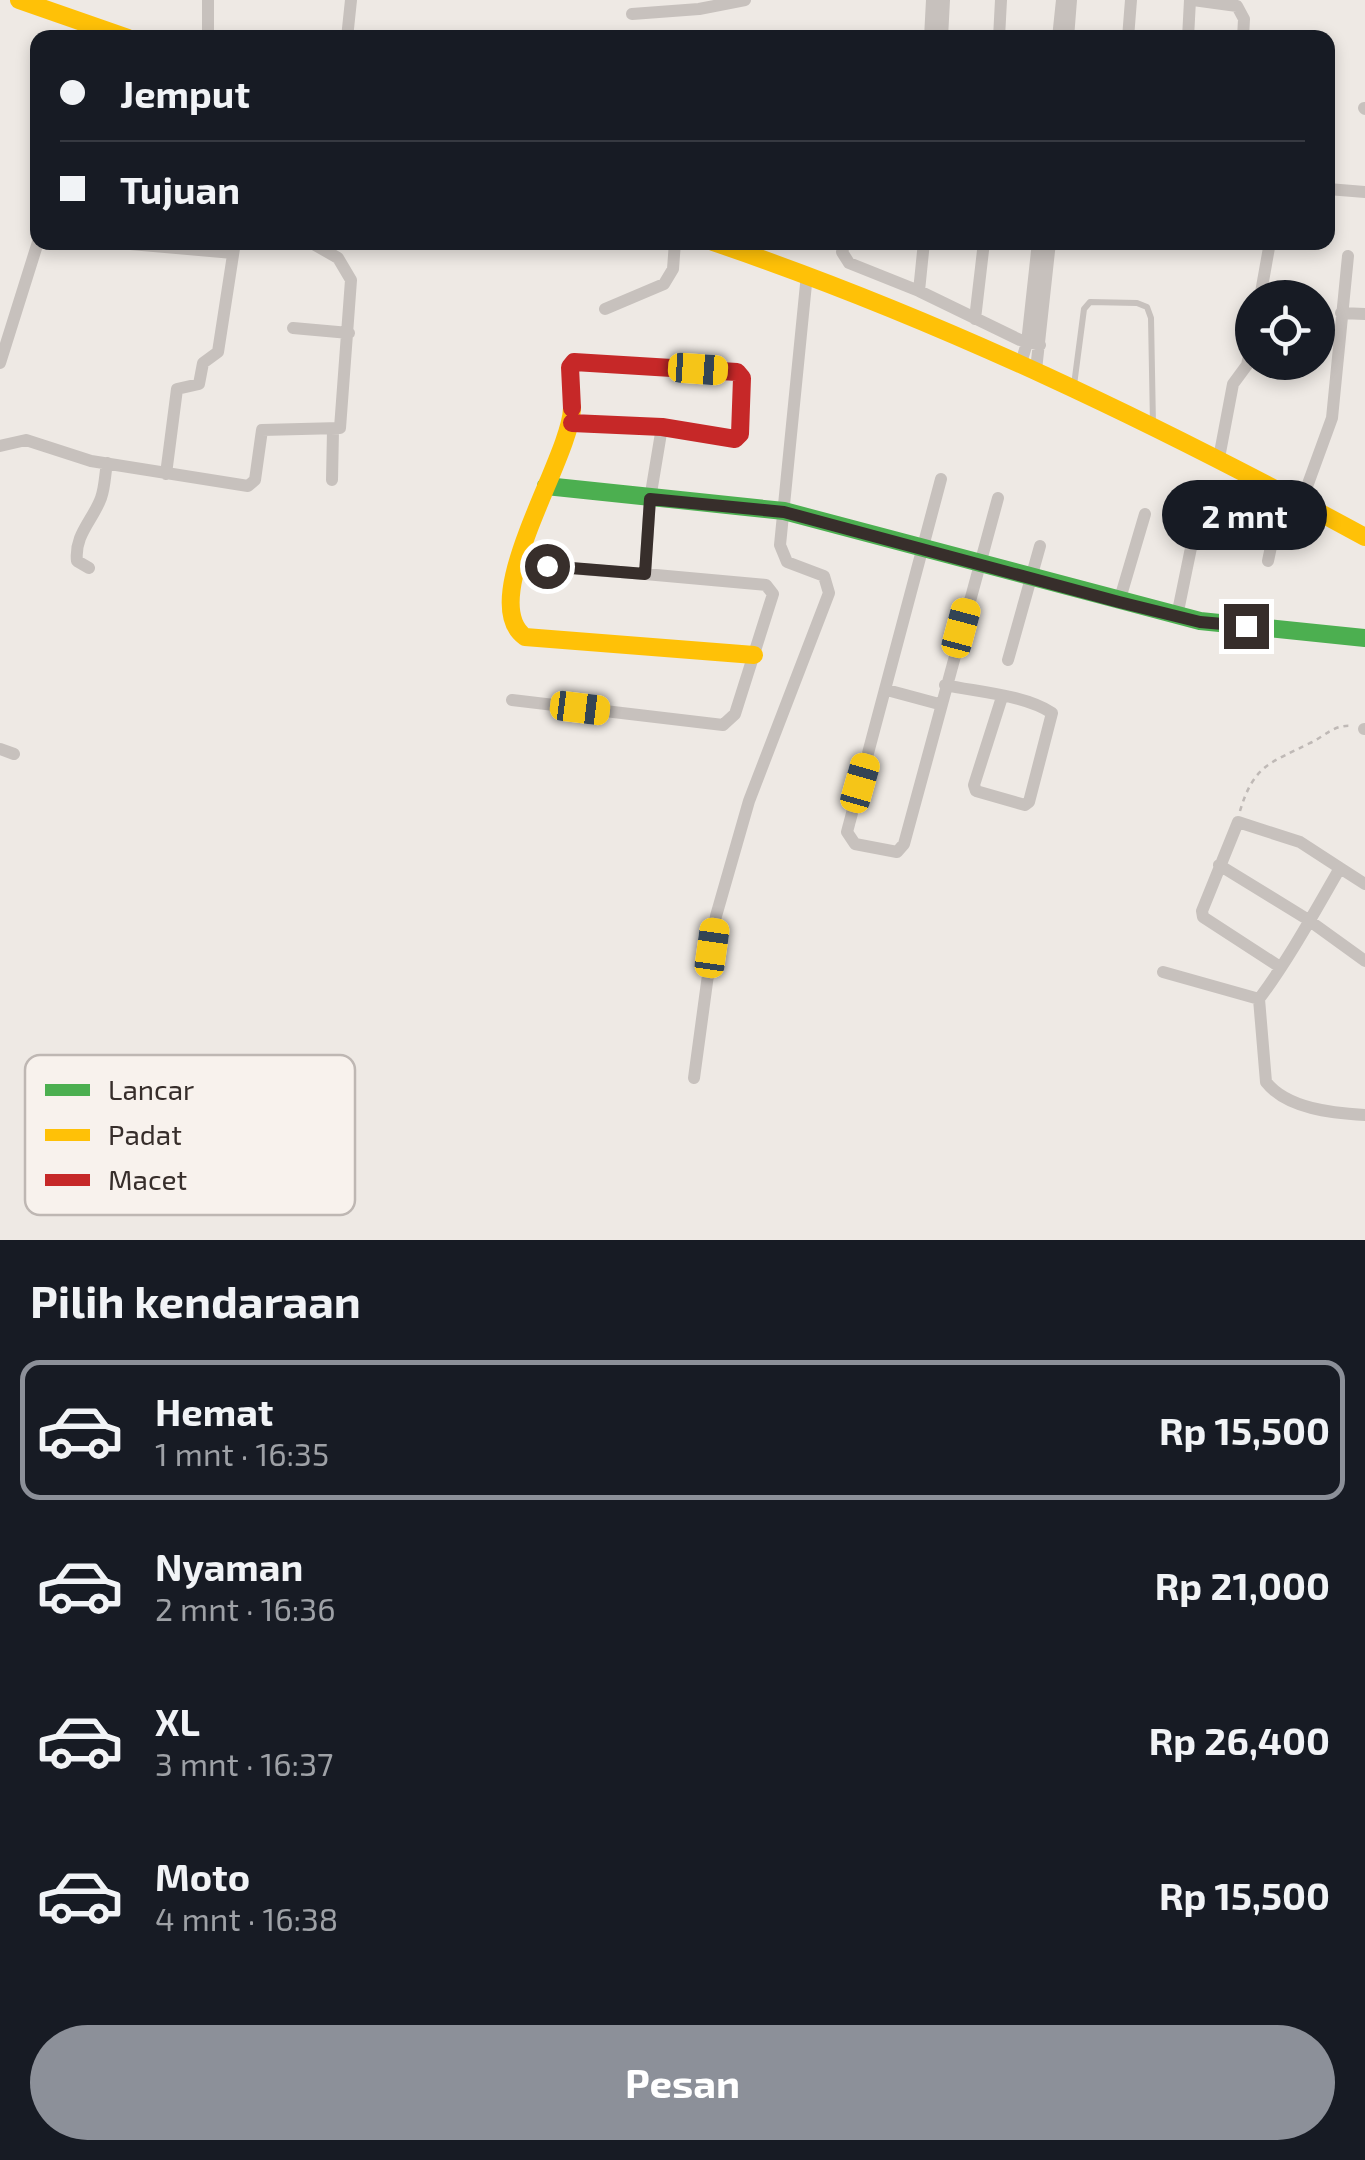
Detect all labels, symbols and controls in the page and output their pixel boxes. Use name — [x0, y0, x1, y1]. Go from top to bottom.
text: Jemput — [120, 70, 250, 116]
text: Tujuan — [120, 166, 240, 212]
map controls — [1235, 280, 1335, 380]
button: locate — [1235, 280, 1335, 380]
car — [667, 352, 729, 386]
callout: 2 mnt — [1164, 481, 1328, 551]
text: 2 mnt — [1201, 496, 1288, 534]
route start — [525, 544, 570, 589]
car — [939, 595, 983, 661]
route end — [1224, 604, 1269, 649]
car — [548, 689, 612, 727]
car — [837, 750, 883, 816]
car — [693, 916, 731, 980]
legend — [25, 1055, 355, 1215]
text: Lancar — [108, 1072, 194, 1106]
text: Padat — [108, 1117, 182, 1151]
text: Macet — [108, 1162, 187, 1196]
text: Pilih kendaraan — [30, 1273, 361, 1327]
icon: car — [35, 1385, 125, 1475]
text: Hemat — [155, 1388, 273, 1434]
text: Rp 15,500 — [1159, 1407, 1330, 1453]
text: 1 mnt · 16:35 — [155, 1434, 329, 1472]
icon: car — [35, 1540, 125, 1630]
text: Nyaman — [155, 1543, 303, 1589]
text: Rp 21,000 — [1155, 1562, 1330, 1608]
text: 2 mnt · 16:36 — [155, 1589, 335, 1627]
icon: car — [35, 1695, 125, 1785]
text: XL — [155, 1698, 200, 1744]
text: Rp 26,400 — [1149, 1717, 1330, 1763]
text: 3 mnt · 16:37 — [155, 1744, 333, 1782]
icon: car — [35, 1850, 125, 1940]
text: Moto — [155, 1853, 250, 1899]
text: Rp 15,500 — [1159, 1872, 1330, 1918]
text: 4 mnt · 16:38 — [155, 1899, 338, 1937]
button: Pesan — [30, 2025, 1335, 2140]

